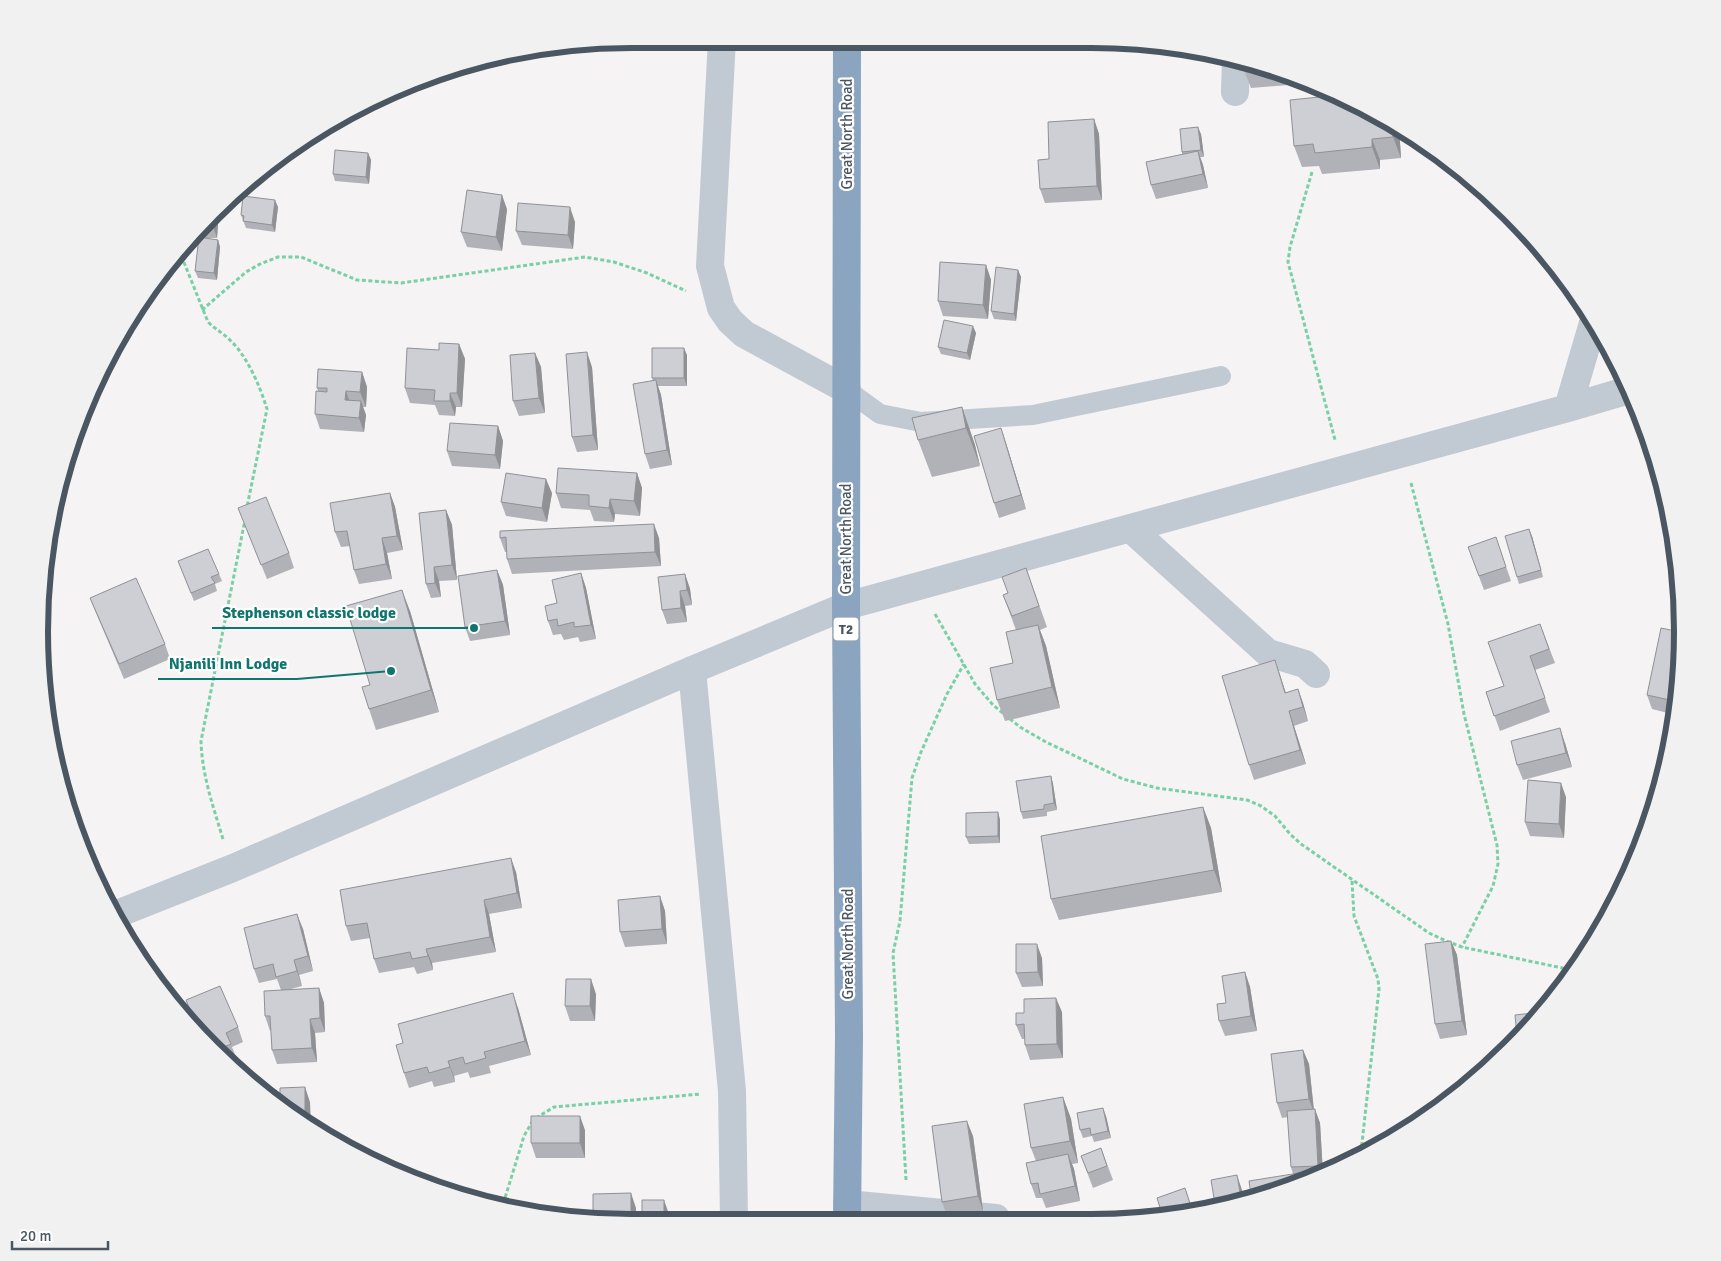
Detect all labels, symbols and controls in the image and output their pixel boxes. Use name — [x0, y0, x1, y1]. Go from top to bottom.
street label: Great North Road — [838, 78, 856, 190]
street label: Great North Road — [837, 483, 855, 595]
callout: Stephenson classic lodge — [212, 597, 406, 628]
text: Stephenson classic lodge — [222, 603, 396, 623]
road number: T2 — [834, 618, 858, 640]
callout: Njanili Inn Lodge — [158, 648, 297, 679]
text: Njanili Inn Lodge — [169, 654, 287, 674]
street label: Great North Road — [839, 888, 857, 1000]
scale bar — [12, 1218, 109, 1250]
text: 20 m — [20, 1227, 51, 1245]

